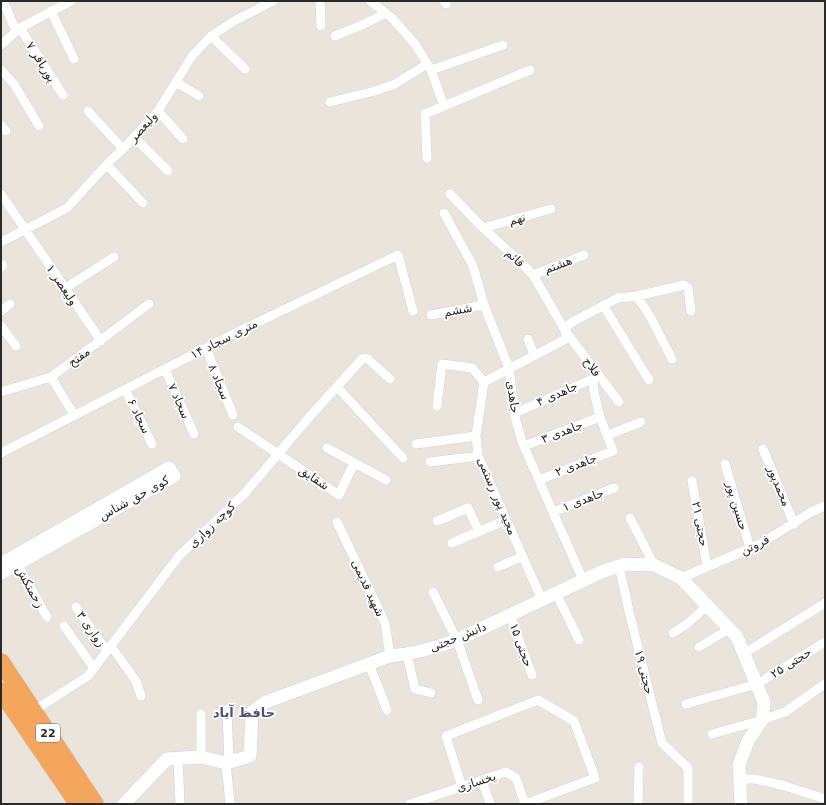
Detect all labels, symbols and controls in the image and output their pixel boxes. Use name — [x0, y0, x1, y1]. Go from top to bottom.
street label: پورباقر ۷ — [22, 39, 59, 85]
street label: ولیعصر — [125, 109, 161, 146]
street label: نهم — [507, 210, 527, 228]
street label: قائم — [503, 246, 527, 270]
street label: هشتم — [542, 253, 574, 277]
street label: ولیعصر ۱ — [42, 262, 81, 309]
street label: ششم — [443, 301, 473, 319]
street label: ۱۴ متری سجاد — [188, 316, 260, 363]
street label: مفتح — [65, 344, 93, 370]
street label: فلاح — [580, 355, 604, 379]
street label: سجاد ۸ — [206, 362, 232, 402]
street label: جاهدی ۴ — [534, 379, 580, 409]
street label: جاهدی — [504, 380, 522, 414]
street label: سجاد ۷ — [165, 381, 193, 421]
street label: سجاد ۶ — [125, 396, 153, 436]
street label: جاهدی ۳ — [539, 418, 585, 446]
street label: جاهدی ۲ — [553, 451, 599, 479]
street label: مجید پور رستمی — [473, 455, 520, 538]
street label: شقایق — [296, 463, 332, 494]
street label: محمدپور — [763, 463, 793, 509]
street label: کوی حق شناس — [96, 473, 172, 524]
street label: حسین پور — [722, 479, 751, 532]
street label: جاهدی ۱ — [560, 486, 606, 514]
street label: کوچه زواری — [186, 499, 239, 551]
street label: حجتی ۲۱ — [689, 500, 711, 548]
street label: فروتن — [738, 532, 772, 559]
street label: شهید قدیمی — [349, 557, 387, 619]
street label: زحمتکش — [12, 564, 47, 611]
street label: زواری ۳ — [73, 608, 108, 650]
street label: دانش حجتی — [428, 619, 489, 656]
street label: حجتی ۱۵ — [507, 621, 535, 669]
street label: حجتی ۲۵ — [768, 645, 814, 681]
street label: حجتی ۱۹ — [632, 648, 656, 696]
district label: حافظ آباد — [213, 704, 275, 720]
road number: 22 — [36, 724, 60, 742]
street label: یخسازی — [455, 769, 498, 796]

